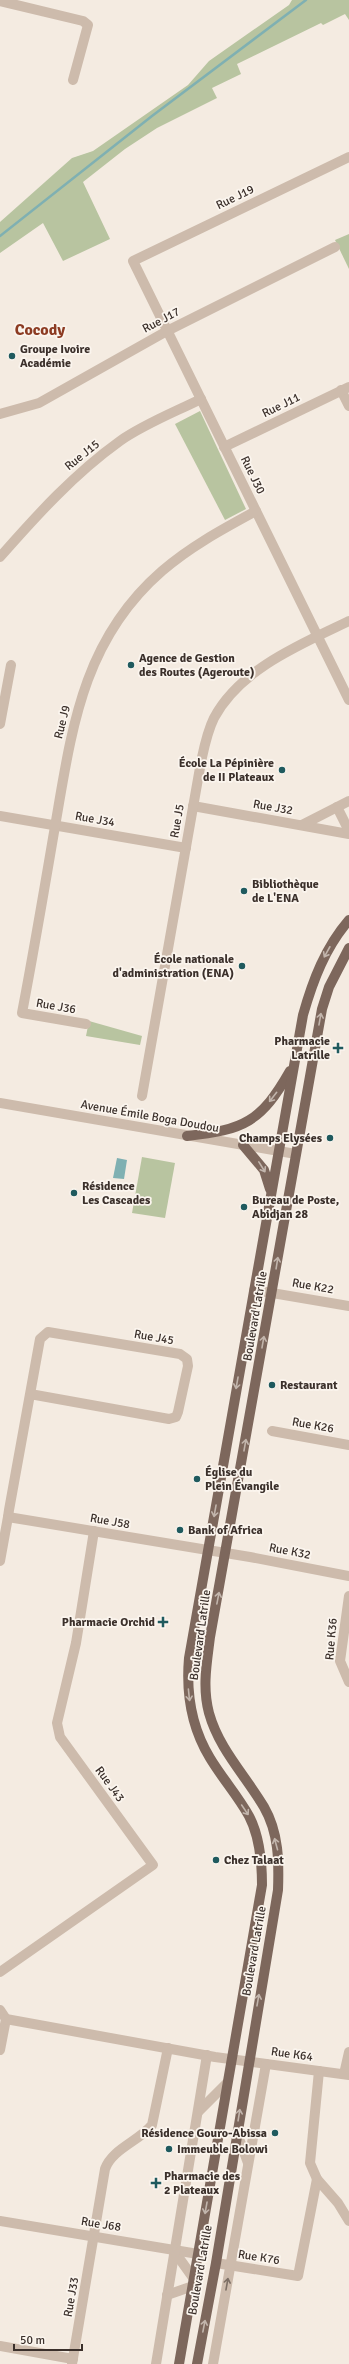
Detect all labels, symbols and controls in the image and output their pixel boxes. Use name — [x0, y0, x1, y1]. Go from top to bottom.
street label: Rue J19 — [214, 182, 257, 213]
street label: Rue J17 — [140, 304, 183, 337]
district label: Cocody — [15, 320, 65, 340]
place label: Groupe Ivoire Académie — [20, 342, 90, 371]
marker: Groupe Ivoire Académie — [7, 351, 17, 361]
street label: Rue J11 — [260, 390, 303, 421]
street label: Rue J15 — [62, 437, 103, 474]
street label: Rue J30 — [237, 454, 268, 497]
place label: Agence de Gestion des Routes (Ageroute) — [139, 651, 254, 680]
marker: Agence de Gestion des Routes (Ageroute) — [126, 660, 136, 670]
street label: Rue J9 — [51, 704, 74, 740]
place label: École La Pépinière de II Plateaux — [179, 756, 274, 785]
marker: École La Pépinière de II Plateaux — [277, 765, 287, 775]
street label: Rue J32 — [252, 797, 294, 818]
street label: Rue J5 — [167, 803, 188, 839]
street label: Rue J34 — [74, 809, 117, 830]
place label: Bibliothèque de L'ENA — [252, 877, 319, 906]
marker: Bibliothèque de L'ENA — [239, 886, 249, 896]
one-way arrow — [323, 946, 330, 958]
place label: École nationale d'administration (ENA) — [112, 952, 234, 981]
marker: École nationale d'administration (ENA) — [237, 961, 247, 971]
street label: Rue J36 — [35, 996, 77, 1017]
one-way arrow — [316, 1013, 324, 1026]
place label: Pharmacie Latrille — [274, 1034, 330, 1063]
marker: Pharmacie Latrille — [333, 1043, 343, 1053]
one-way arrow — [269, 1091, 278, 1102]
street label: Avenue Émile Boga Doudou — [80, 1097, 220, 1136]
place label: Champs Elysées — [239, 1131, 323, 1146]
marker: Champs Elysées — [325, 1133, 335, 1143]
one-way arrow — [258, 1161, 266, 1173]
place label: Résidence Les Cascades — [82, 1179, 151, 1208]
marker: Résidence Les Cascades — [69, 1188, 79, 1198]
place label: Bureau de Poste, Abidjan 28 — [252, 1193, 339, 1222]
marker: Bureau de Poste, Abidjan 28 — [239, 1202, 249, 1212]
one-way arrow — [273, 1256, 281, 1269]
street label: Boulevard Latrille — [240, 1270, 271, 1362]
street label: Rue K22 — [291, 1275, 335, 1298]
street label: Rue J45 — [133, 1327, 175, 1348]
one-way arrow — [260, 1336, 268, 1349]
one-way arrow — [233, 1376, 241, 1389]
place label: Restaurant — [280, 1378, 338, 1393]
marker: Restaurant — [267, 1380, 277, 1390]
street label: Rue K26 — [291, 1414, 335, 1437]
one-way arrow — [241, 1439, 249, 1452]
place label: Église du Plein Évangile — [205, 1465, 279, 1494]
marker: Église du Plein Évangile — [192, 1474, 202, 1484]
one-way arrow — [211, 1504, 219, 1517]
street label: Rue J58 — [89, 1511, 131, 1532]
place label: Bank of Africa — [188, 1523, 263, 1538]
marker: Bank of Africa — [175, 1525, 185, 1535]
street label: Rue K32 — [268, 1540, 312, 1563]
street label: Boulevard Latrille — [187, 1589, 214, 1681]
one-way arrow — [214, 1592, 222, 1605]
place label: Pharmacie Orchid — [62, 1615, 156, 1630]
marker: Pharmacie Orchid — [158, 1617, 168, 1627]
street label: Rue K36 — [322, 1617, 341, 1661]
one-way arrow — [185, 1688, 193, 1701]
street label: Rue J43 — [92, 1764, 128, 1805]
one-way arrow — [241, 1804, 249, 1815]
one-way arrow — [272, 1837, 280, 1850]
place label: Chez Talaat — [224, 1853, 284, 1868]
marker: Chez Talaat — [211, 1855, 221, 1865]
street label: Boulevard Latrille — [239, 1905, 270, 1997]
one-way arrow — [255, 1994, 263, 2007]
street label: Rue K64 — [270, 2044, 314, 2065]
one-way arrow — [235, 2109, 243, 2122]
place label: Résidence Gouro-Abissa — [141, 2126, 267, 2141]
marker: Résidence Gouro-Abissa — [270, 2128, 280, 2138]
place label: Immeuble Bolowi — [177, 2142, 268, 2157]
marker: Immeuble Bolowi — [164, 2144, 174, 2154]
place label: Pharmacie des 2 Plateaux — [164, 2169, 241, 2198]
marker: Pharmacie des 2 Plateaux — [151, 2178, 161, 2188]
one-way arrow — [202, 2201, 210, 2214]
street label: Rue J68 — [80, 2214, 122, 2235]
street label: Boulevard Latrille — [185, 2224, 216, 2316]
street label: Rue K76 — [237, 2247, 281, 2268]
street label: Rue J33 — [61, 2276, 82, 2318]
one-way arrow — [224, 2278, 232, 2291]
one-way arrow — [200, 2320, 208, 2333]
scale bar — [14, 2326, 82, 2352]
text: 50 m — [20, 2333, 45, 2348]

